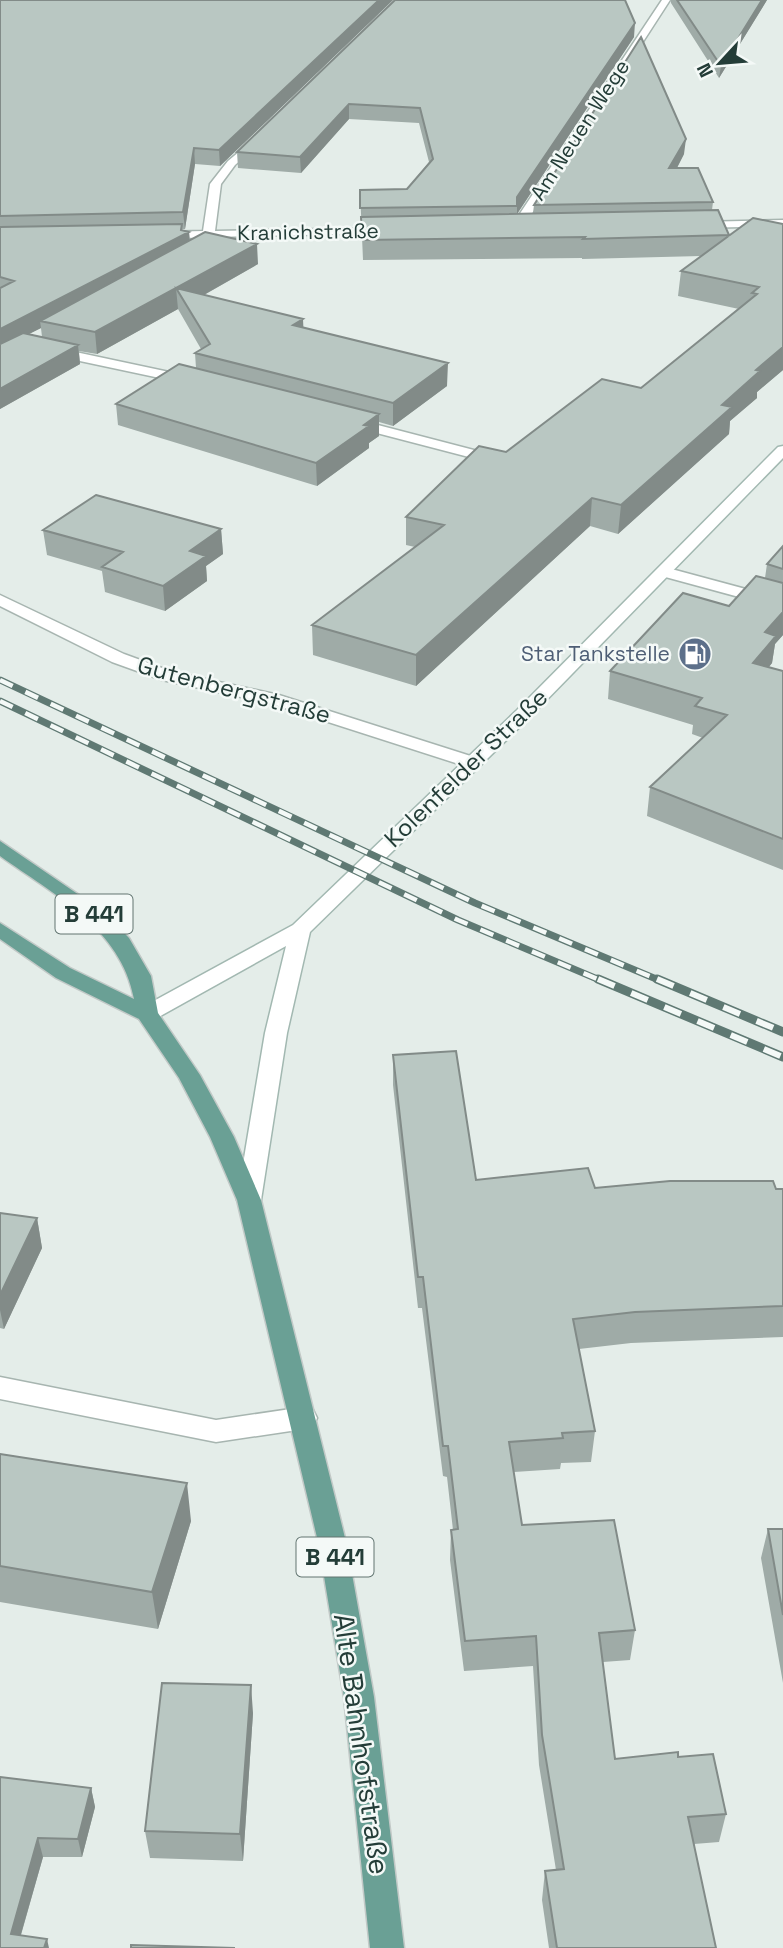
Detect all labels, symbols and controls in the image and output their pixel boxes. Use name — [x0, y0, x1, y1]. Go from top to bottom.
north arrow — [685, 28, 755, 98]
street label: Am Neuen Wege — [524, 54, 635, 205]
text: N — [691, 59, 719, 81]
street label: Kranichstraße — [237, 217, 379, 246]
fuel station icon: Star Tankstelle — [676, 635, 714, 673]
place label: Star Tankstelle — [521, 640, 670, 667]
street label: Gutenbergstraße — [134, 649, 334, 730]
street label: Kolenfelder Straße — [377, 681, 554, 854]
road number: B 441 — [56, 894, 132, 934]
road number: B 441 — [296, 1538, 374, 1576]
street label: Alte Bahnhofstraße — [326, 1611, 398, 1877]

